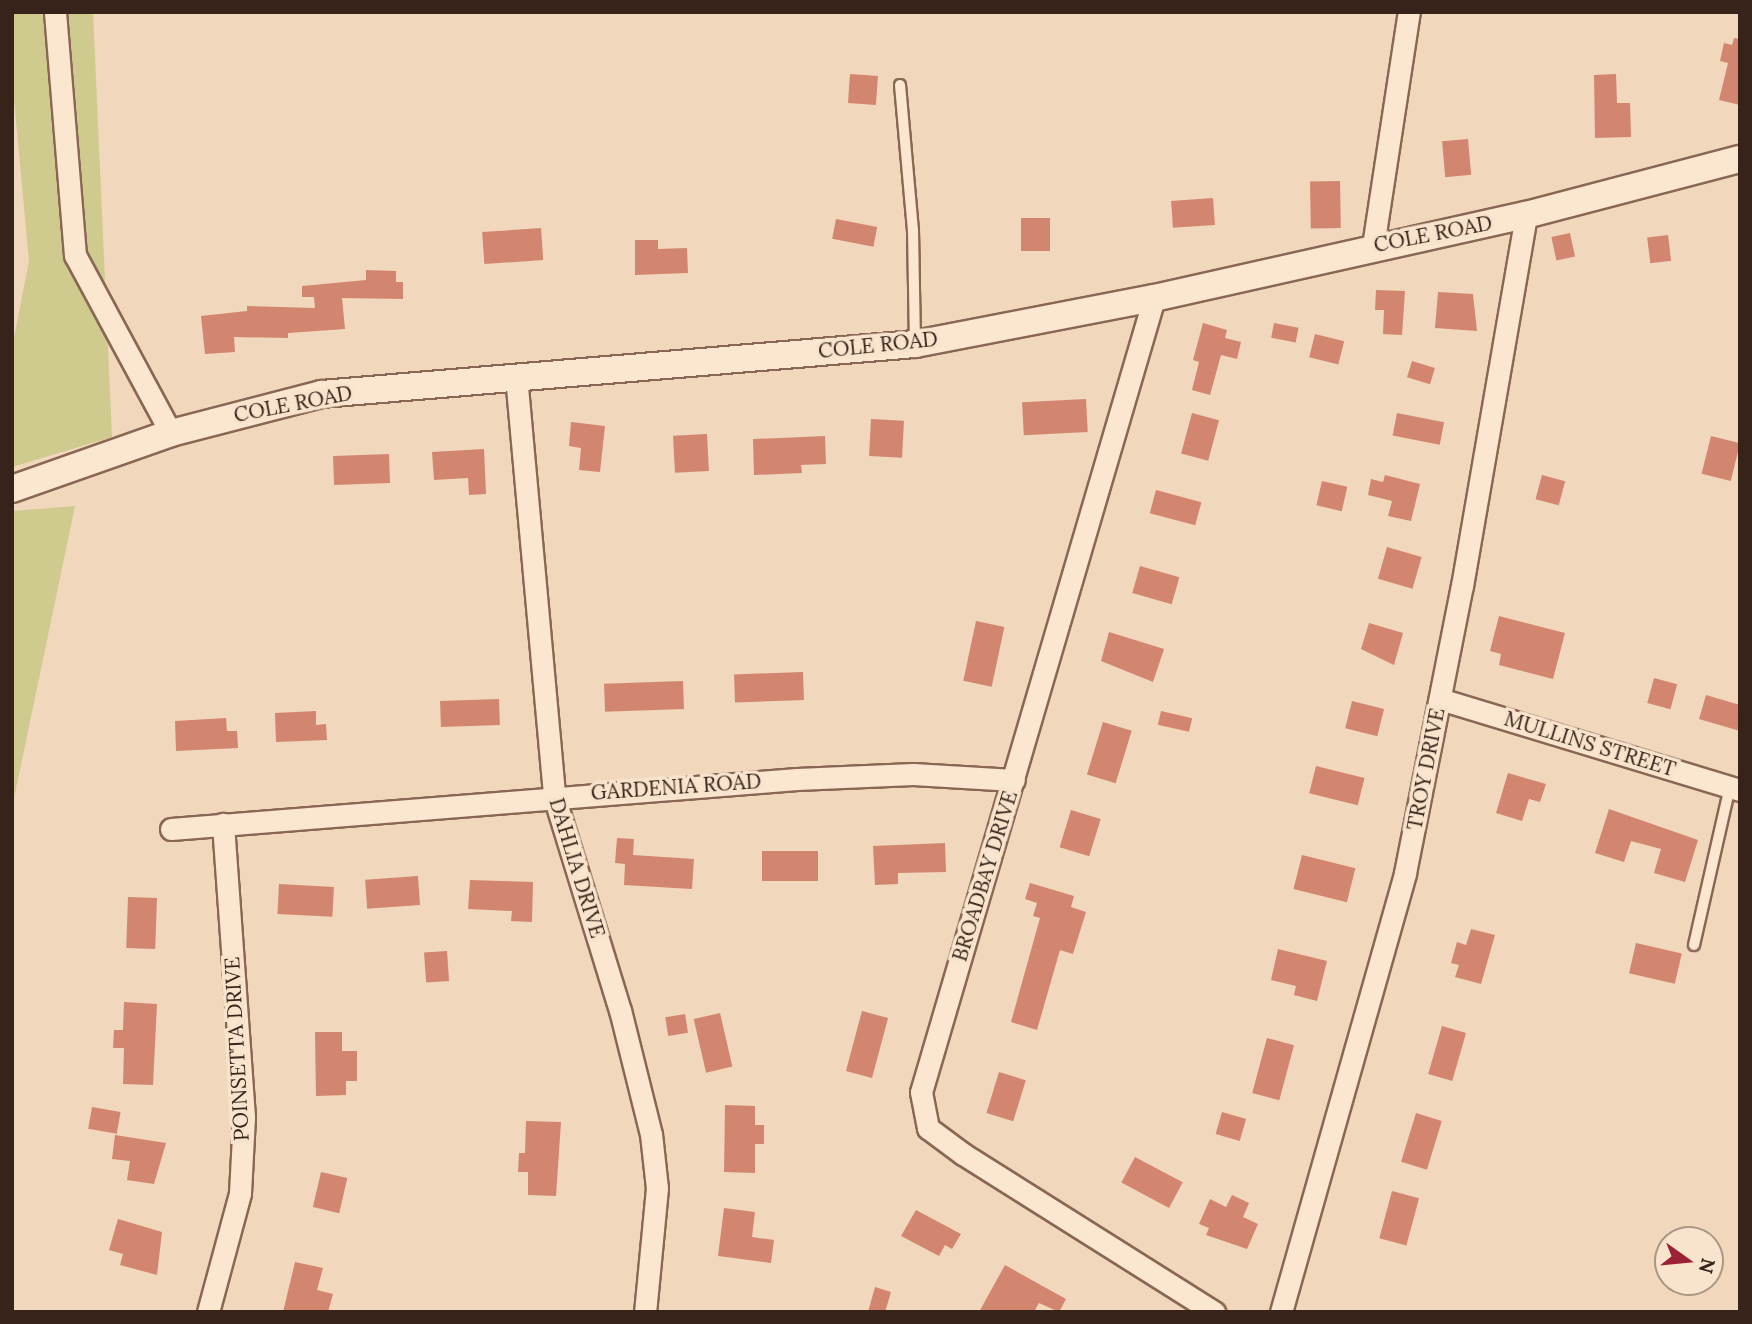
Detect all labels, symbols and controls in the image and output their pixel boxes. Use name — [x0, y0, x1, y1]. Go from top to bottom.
street label: COLE ROAD — [1372, 210, 1494, 258]
street label: COLE ROAD — [817, 326, 939, 364]
street label: COLE ROAD — [232, 380, 354, 428]
street label: TROY DRIVE — [1402, 706, 1450, 832]
street label: MULLINS STREET — [1501, 706, 1679, 782]
street label: GARDENIA ROAD — [590, 768, 762, 806]
street label: BROADBAY DRIVE — [947, 788, 1023, 964]
street label: DAHLIA DRIVE — [544, 795, 610, 941]
street label: POINSETTA DRIVE — [220, 956, 254, 1142]
north arrow — [1654, 1226, 1724, 1296]
text: N — [1694, 1256, 1721, 1276]

